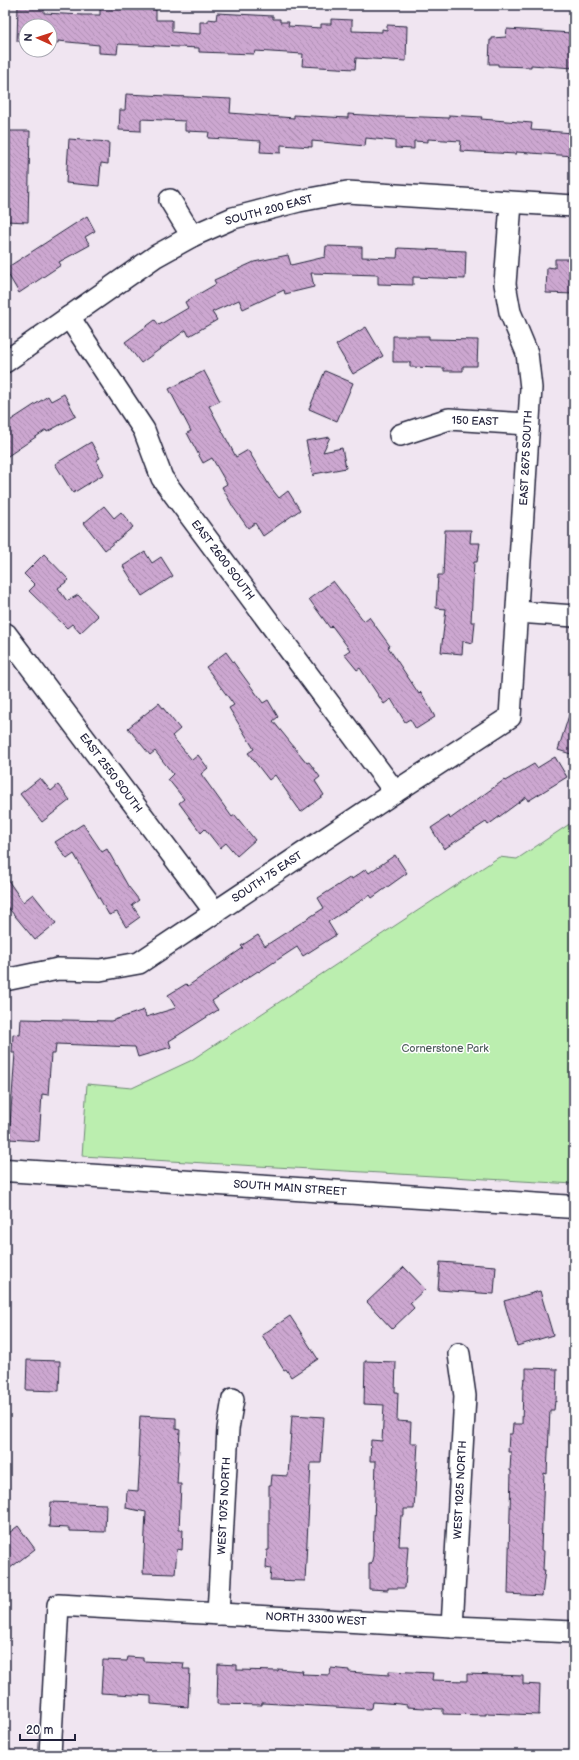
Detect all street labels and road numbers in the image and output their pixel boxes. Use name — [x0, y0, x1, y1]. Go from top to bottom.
street label: SOUTH 200 EAST — [224, 192, 315, 228]
street label: EAST 2675 SOUTH — [517, 410, 535, 506]
street label: 150 EAST — [451, 414, 499, 428]
street label: EAST 2600 SOUTH — [189, 517, 257, 603]
street label: EAST 2550 SOUTH — [77, 731, 145, 815]
street label: SOUTH 75 EAST — [229, 848, 305, 905]
street label: SOUTH MAIN STREET — [233, 1178, 347, 1198]
street label: WEST 1025 NORTH — [451, 1440, 469, 1540]
street label: WEST 1075 NORTH — [215, 1457, 233, 1555]
street label: NORTH 3300 WEST — [265, 1610, 367, 1628]

